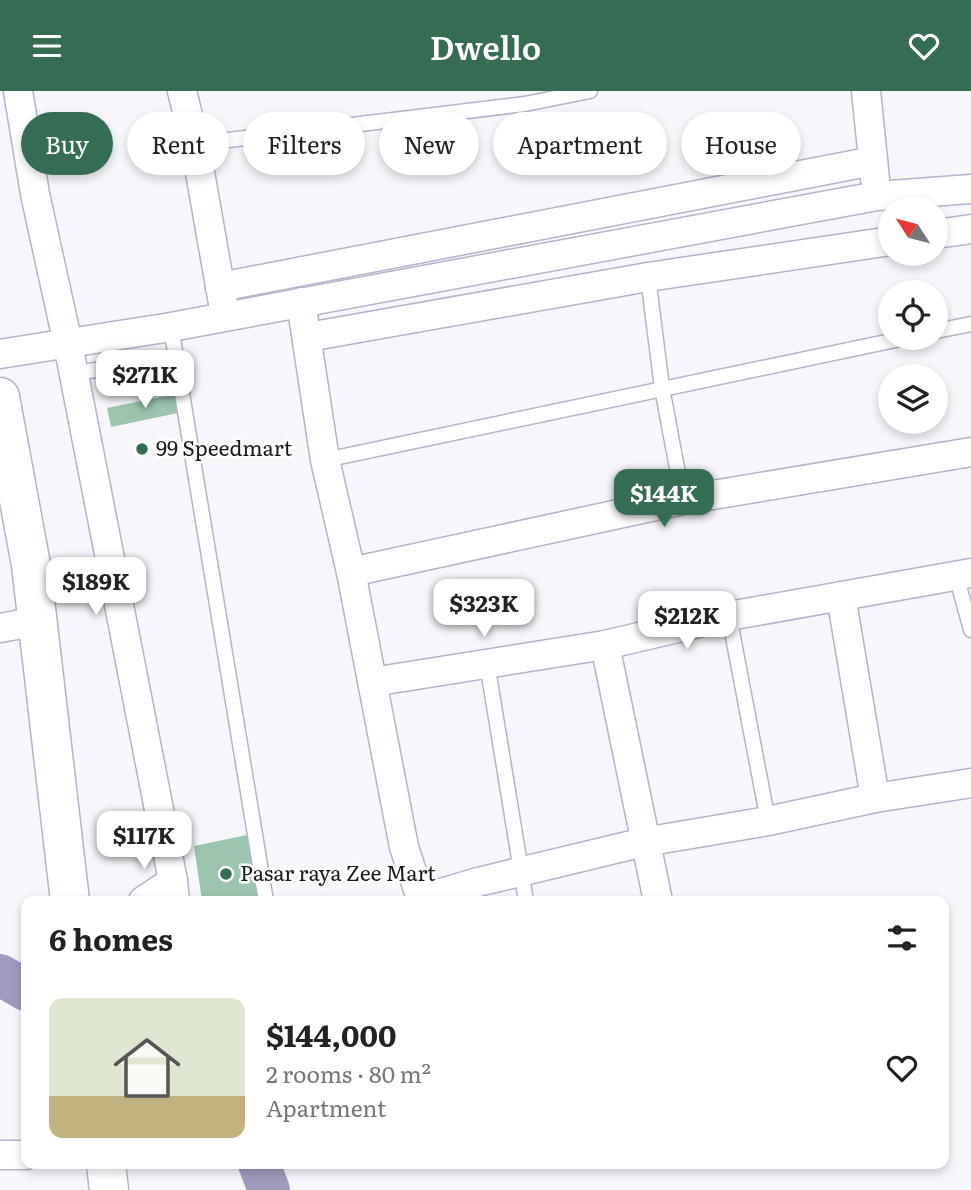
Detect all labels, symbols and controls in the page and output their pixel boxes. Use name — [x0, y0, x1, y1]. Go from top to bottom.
text: Dwello — [430, 22, 541, 70]
icon: menu — [28, 27, 66, 65]
icon: heart — [905, 27, 943, 65]
chip: Buy — [21, 112, 113, 175]
chip: Rent — [127, 112, 229, 175]
chip: Filters — [243, 112, 365, 175]
chip: New — [379, 112, 479, 175]
chip: Apartment — [493, 112, 667, 175]
chip: House — [681, 112, 801, 175]
north arrow — [878, 196, 948, 266]
map controls — [878, 196, 948, 434]
button: locate — [878, 280, 948, 350]
pin: $271K — [96, 351, 194, 410]
text: $271K — [112, 356, 178, 390]
button: layers — [878, 364, 948, 434]
place label: 99 Speedmart — [156, 431, 293, 462]
marker: 99 Speedmart — [134, 441, 150, 457]
pin: $144K — [615, 469, 713, 529]
text: $144K — [630, 475, 698, 509]
pin: $189K — [47, 557, 145, 617]
text: $189K — [62, 563, 130, 597]
pin: $323K — [435, 580, 533, 639]
text: $323K — [449, 585, 519, 619]
pin: $212K — [638, 591, 736, 651]
text: $212K — [654, 597, 720, 631]
pin: $117K — [95, 811, 193, 871]
text: $117K — [113, 817, 175, 851]
place label: Pasar raya Zee Mart — [240, 856, 436, 887]
marker: Pasar raya Zee Mart — [218, 866, 234, 882]
text: 6 homes — [49, 916, 173, 960]
icon: filters — [883, 919, 921, 957]
text: $144,000 — [266, 1012, 397, 1056]
icon: home — [105, 1026, 189, 1110]
icon: heart — [883, 1049, 921, 1087]
text: 2 rooms · 80 m² — [266, 1056, 431, 1090]
text: Apartment — [266, 1090, 386, 1124]

